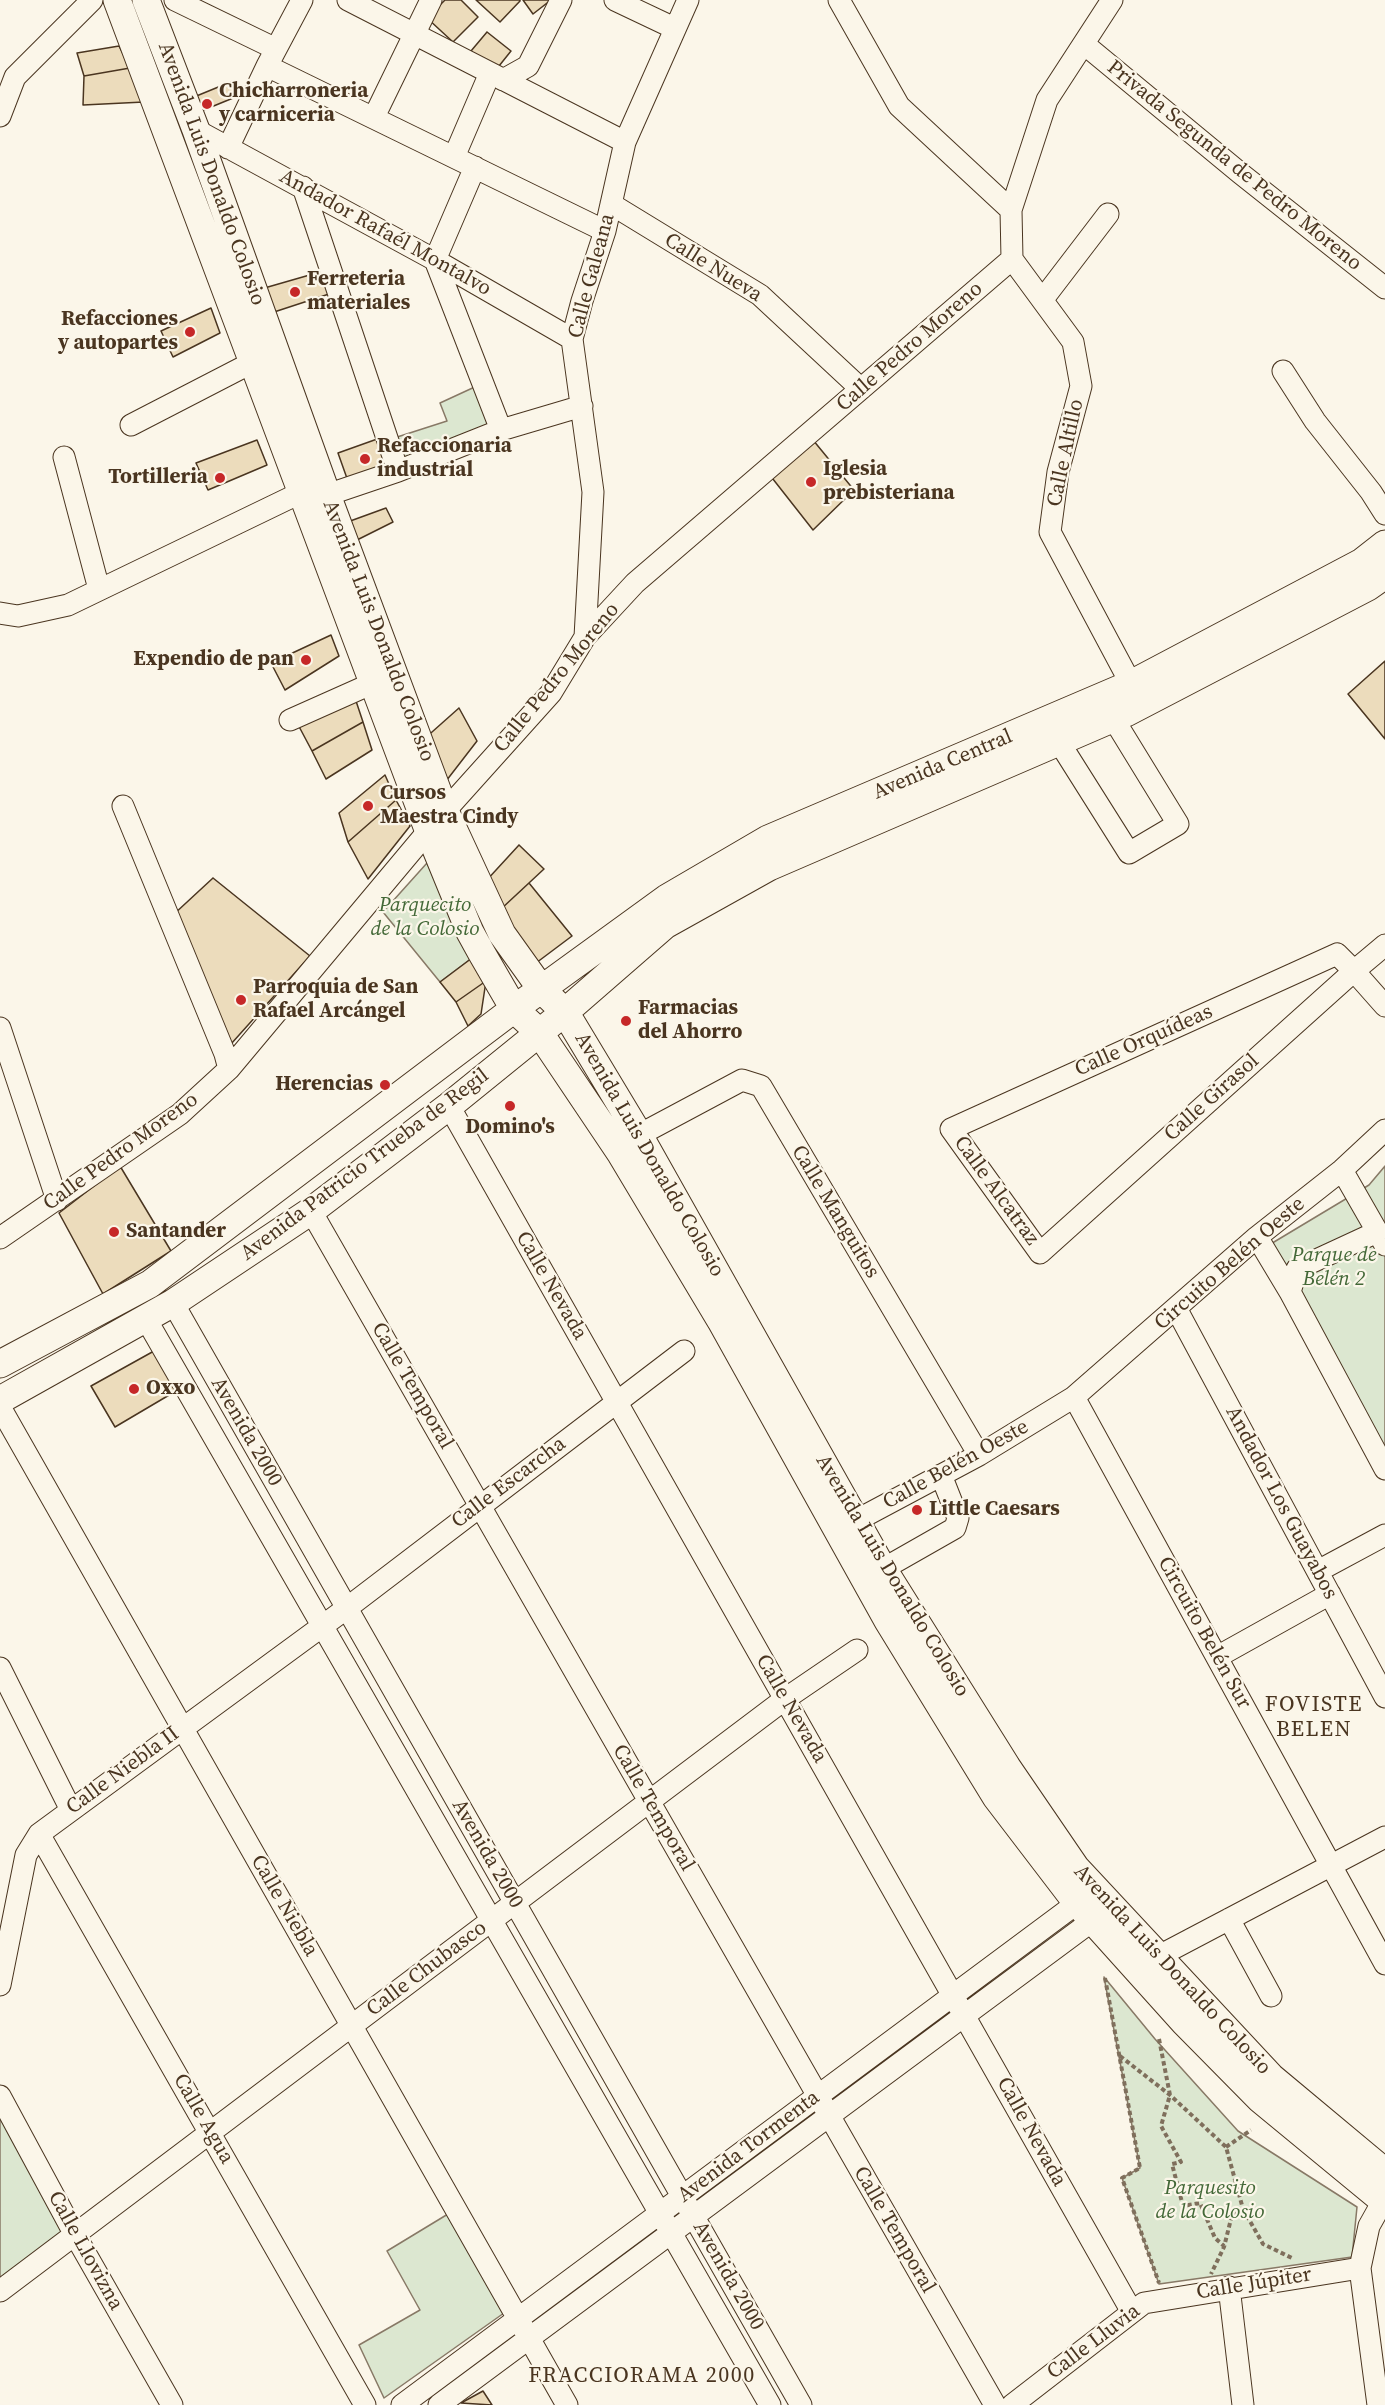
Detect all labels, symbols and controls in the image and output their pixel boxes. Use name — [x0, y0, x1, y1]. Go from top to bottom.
street label: Avenida Luis Donaldo Colosio — [152, 39, 270, 309]
street label: Privada Segunda de Pedro Moreno — [1101, 55, 1367, 277]
place label: Chicharroneria y carniceria — [219, 79, 368, 129]
marker: Chicharroneria y carniceria — [200, 97, 214, 111]
street label: Andador Rafaél Montalvo — [275, 164, 495, 302]
street label: Calle Galeana — [563, 211, 621, 341]
street label: Calle Nueva — [659, 228, 767, 308]
place label: Ferreteria materiales — [307, 267, 410, 317]
street label: Calle Pedro Moreno — [832, 277, 988, 417]
marker: Ferreteria materiales — [288, 285, 302, 299]
place label: Refacciones y autopartes — [58, 307, 178, 357]
marker: Refacciones y autopartes — [183, 325, 197, 339]
street label: Calle Altillo — [1042, 397, 1090, 509]
place label: Refaccionaria industrial — [377, 434, 512, 484]
marker: Refaccionaria industrial — [358, 452, 372, 466]
place label: Iglesia prebisteriana — [823, 457, 955, 507]
place label: Tortilleria — [108, 465, 208, 491]
marker: Tortilleria — [213, 471, 227, 485]
marker: Iglesia prebisteriana — [804, 475, 818, 489]
street label: Avenida Luis Donaldo Colosio — [316, 497, 440, 765]
street label: Calle Pedro Moreno — [489, 598, 625, 758]
place label: Expendio de pan — [133, 647, 294, 673]
marker: Expendio de pan — [299, 653, 313, 667]
street label: Avenida Central — [870, 724, 1016, 806]
place label: Cursos Maestra Cindy — [380, 781, 519, 831]
marker: Cursos Maestra Cindy — [361, 799, 375, 813]
park label: Parquecito de la Colosio — [371, 893, 479, 943]
place label: Parroquia de San Rafael Arcángel — [253, 975, 418, 1025]
marker: Parroquia de San Rafael Arcángel — [234, 993, 248, 1007]
place label: Farmacias del Ahorro — [638, 996, 742, 1046]
street label: Calle Orquídeas — [1071, 999, 1217, 1083]
marker: Farmacias del Ahorro — [619, 1014, 633, 1028]
street label: Avenida Luis Donaldo Colosio — [569, 1028, 729, 1282]
street label: Calle Girasol — [1159, 1049, 1265, 1147]
street label: Avenida Patricio Trueba de Regil — [236, 1063, 494, 1267]
place label: Herencias — [275, 1072, 373, 1098]
marker: Herencias — [378, 1078, 392, 1092]
street label: Calle Pedro Moreno — [39, 1087, 203, 1217]
marker: Domino's — [503, 1099, 517, 1113]
place label: Domino's — [465, 1115, 555, 1141]
street label: Calle Alcatraz — [948, 1131, 1044, 1251]
street label: Calle Manguitos — [785, 1141, 885, 1283]
street label: Circuito Belén Oeste — [1150, 1192, 1310, 1336]
place label: Santander — [126, 1219, 226, 1245]
marker: Santander — [107, 1225, 121, 1239]
street label: Calle Nevada — [510, 1227, 592, 1345]
park label: Parque de Belén 2 — [1292, 1243, 1376, 1293]
street label: Calle Temporal — [366, 1318, 458, 1454]
street label: Avenida 2000 — [205, 1373, 287, 1491]
place label: Oxxo — [146, 1376, 195, 1402]
marker: Oxxo — [127, 1382, 141, 1396]
street label: Andador Los Guayabos — [1219, 1402, 1343, 1604]
street label: Calle Belén Oeste — [879, 1415, 1033, 1515]
street label: Calle Escarcha — [447, 1432, 571, 1534]
street label: Avenida Luis Donaldo Colosio — [810, 1450, 974, 1702]
place label: Little Caesars — [929, 1497, 1060, 1523]
marker: Little Caesars — [910, 1503, 924, 1517]
street label: Circuito Belén Sur — [1152, 1552, 1256, 1714]
street label: Calle Nevada — [750, 1650, 832, 1768]
district label: FOVISTE BELEN — [1265, 1692, 1363, 1744]
street label: Calle Niebla II — [62, 1722, 184, 1820]
street label: Calle Temporal — [607, 1740, 699, 1876]
street label: Avenida 2000 — [446, 1795, 528, 1913]
street label: Calle Niebla — [245, 1851, 323, 1961]
street label: Avenida Luis Donaldo Colosio — [1068, 1860, 1276, 2080]
street label: Calle Chubasco — [362, 1916, 492, 2022]
street label: Calle Agua — [167, 2069, 239, 2169]
street label: Calle Nevada — [991, 2073, 1071, 2191]
street label: Avenida Tormenta — [673, 2085, 825, 2209]
street label: Calle Temporal — [848, 2162, 940, 2298]
park label: Parquesito de la Colosio — [1156, 2176, 1264, 2226]
street label: Calle Llovizna — [42, 2187, 128, 2315]
street label: Avenida 2000 — [687, 2217, 769, 2335]
street label: Calle Júpiter — [1195, 2262, 1313, 2306]
street label: Calle Lluvia — [1042, 2299, 1146, 2385]
district label: FRACCIORAMA 2000 — [528, 2363, 756, 2389]

